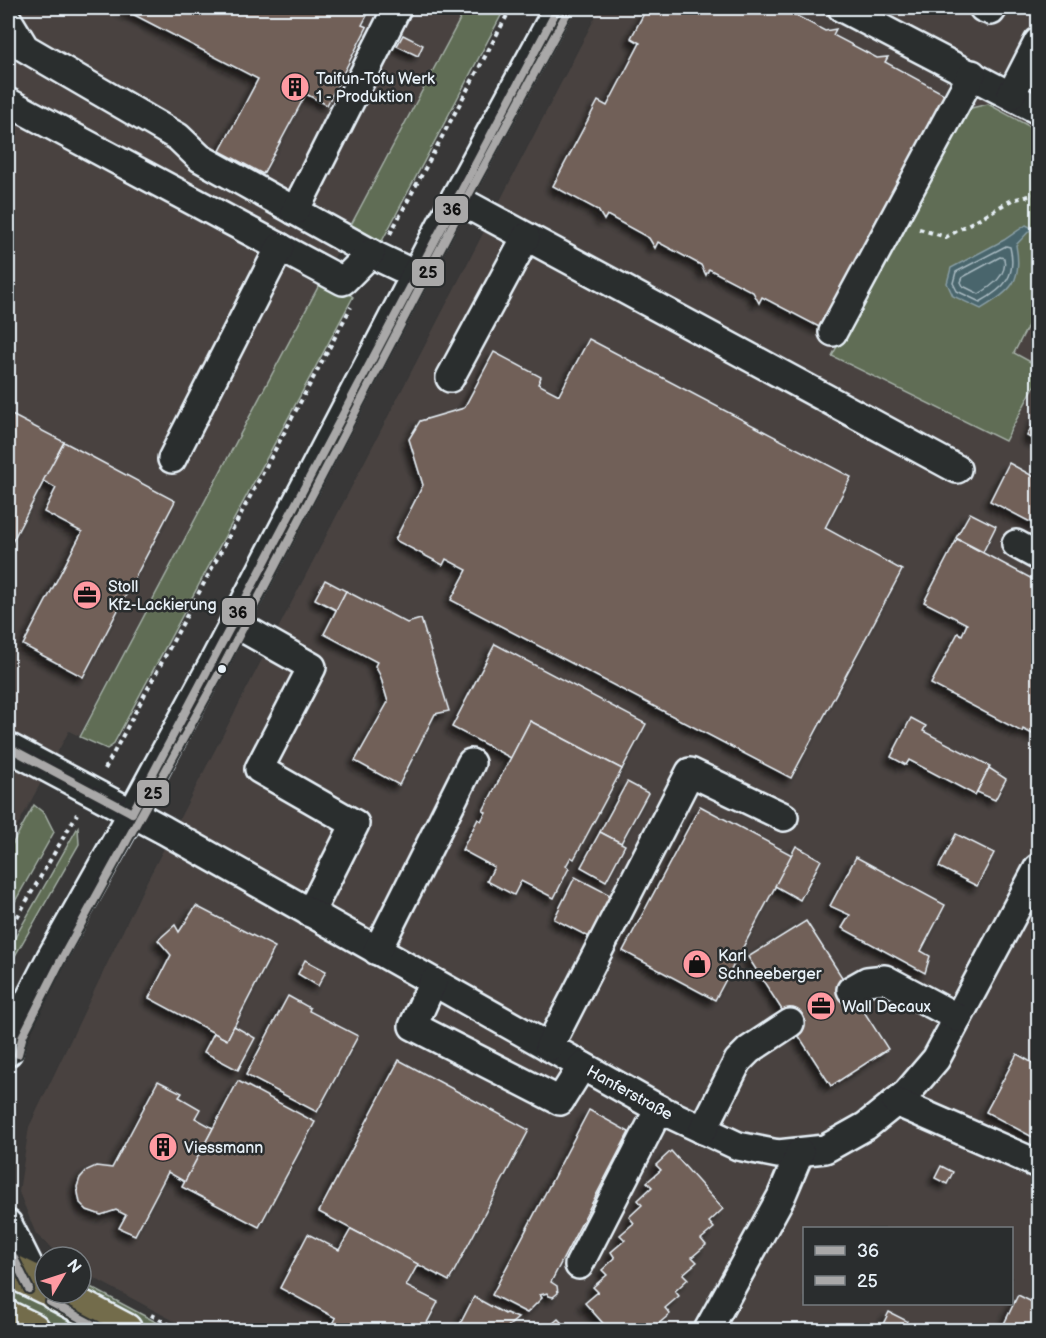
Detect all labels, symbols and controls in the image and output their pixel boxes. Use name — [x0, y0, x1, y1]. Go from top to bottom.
place label: Taifun-Tofu Werk 1 - Produktion — [316, 70, 435, 107]
building icon: Taifun-Tofu Werk 1 - Produktion — [279, 71, 311, 103]
line badge: 36 — [434, 195, 469, 224]
text: 36 — [442, 201, 462, 220]
line badge: 25 — [411, 258, 445, 287]
text: 25 — [419, 264, 437, 283]
place label: Stoll Kfz-Lackierung — [108, 578, 217, 615]
office icon: Stoll Kfz-Lackierung — [71, 579, 103, 611]
line badge: 36 — [221, 597, 256, 626]
text: 36 — [228, 604, 248, 623]
unlabelled marker — [216, 663, 228, 675]
line badge: 25 — [136, 779, 170, 807]
text: 25 — [144, 785, 162, 804]
place label: Karl Schneeberger — [718, 947, 822, 984]
shop icon: Karl Schneeberger — [681, 948, 713, 980]
office icon: Wall Decaux — [805, 990, 837, 1022]
place label: Wall Decaux — [842, 998, 932, 1017]
street label: Hanferstraße — [583, 1062, 676, 1125]
building icon: Viessmann — [147, 1131, 179, 1163]
place label: Viessmann — [184, 1139, 263, 1158]
legend — [803, 1227, 1013, 1305]
text: 36 — [857, 1241, 879, 1262]
north arrow — [33, 1245, 93, 1305]
text: N — [62, 1256, 85, 1277]
text: 25 — [857, 1271, 878, 1292]

